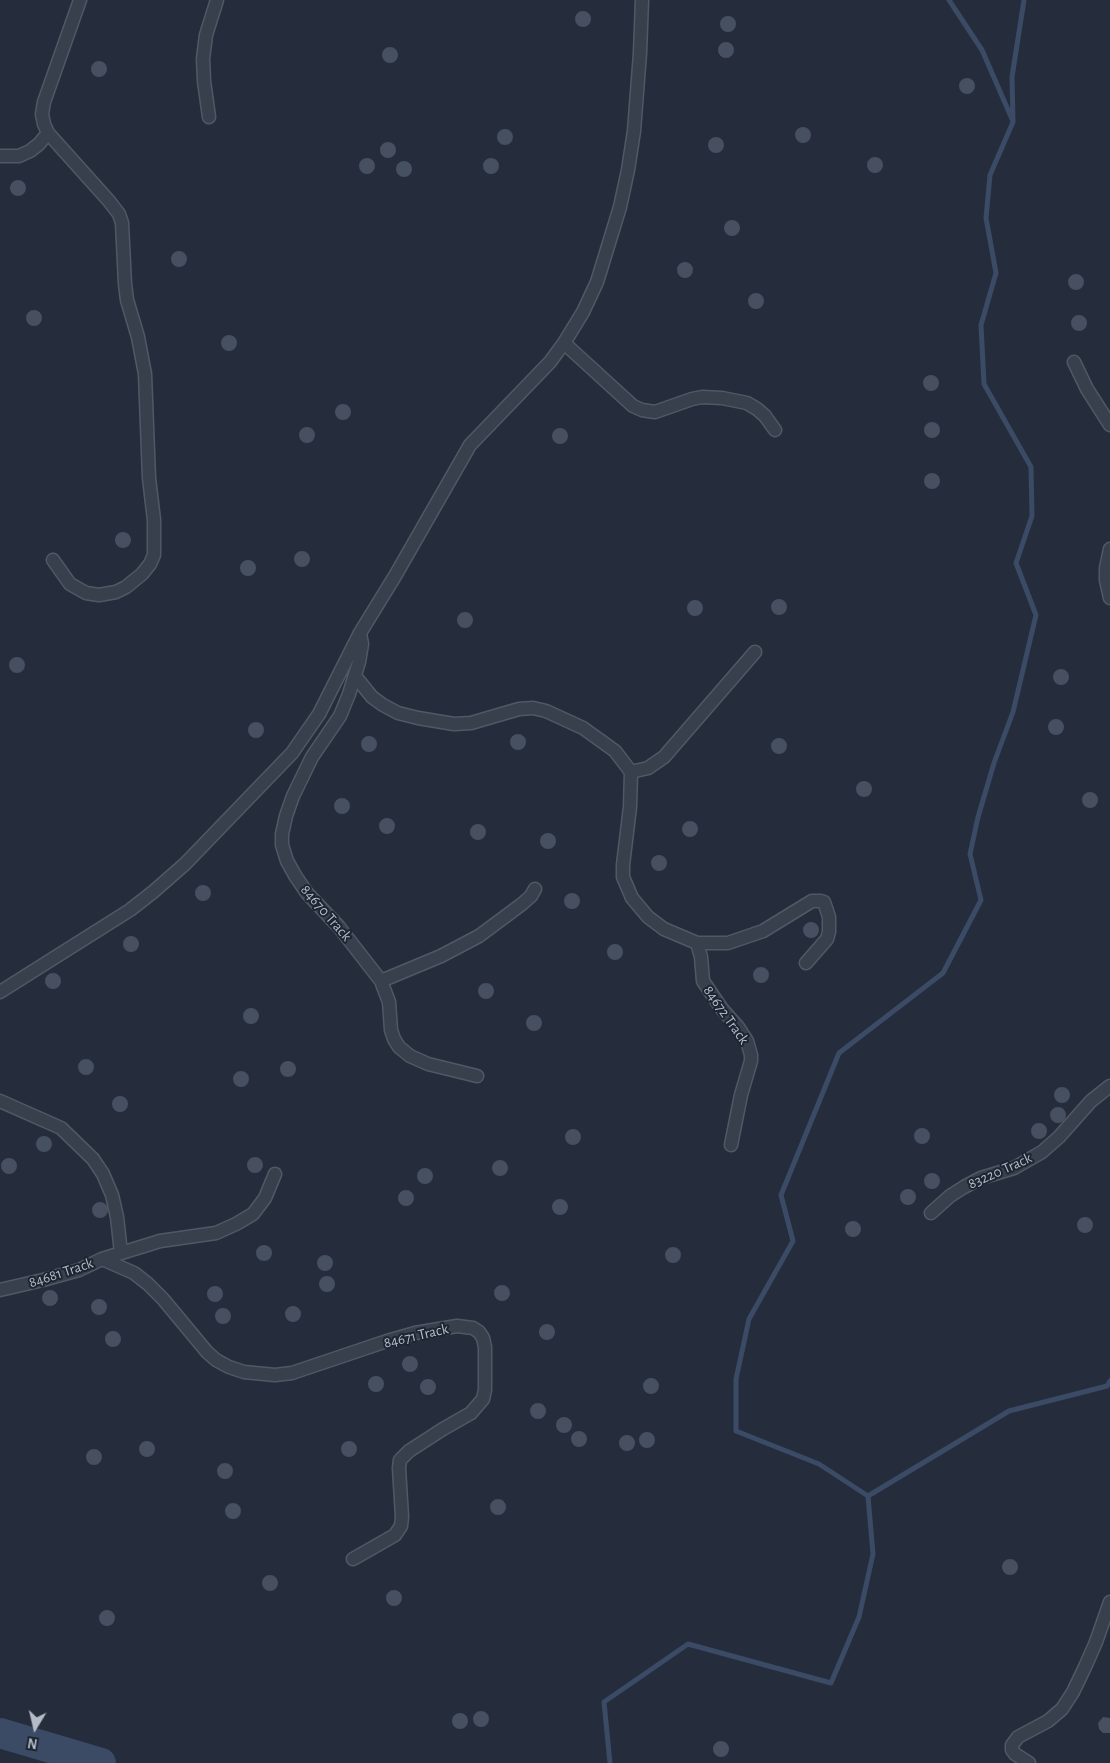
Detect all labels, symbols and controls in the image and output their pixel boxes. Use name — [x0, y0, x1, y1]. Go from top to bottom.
street label: 84670 Track — [297, 881, 355, 945]
street label: 84672 Track — [699, 982, 753, 1048]
street label: 83220 Track — [965, 1149, 1035, 1193]
street label: 84681 Track — [26, 1254, 96, 1292]
street label: 84671 Track — [382, 1320, 450, 1352]
north arrow — [10, 1703, 60, 1753]
text: N — [27, 1735, 39, 1750]

